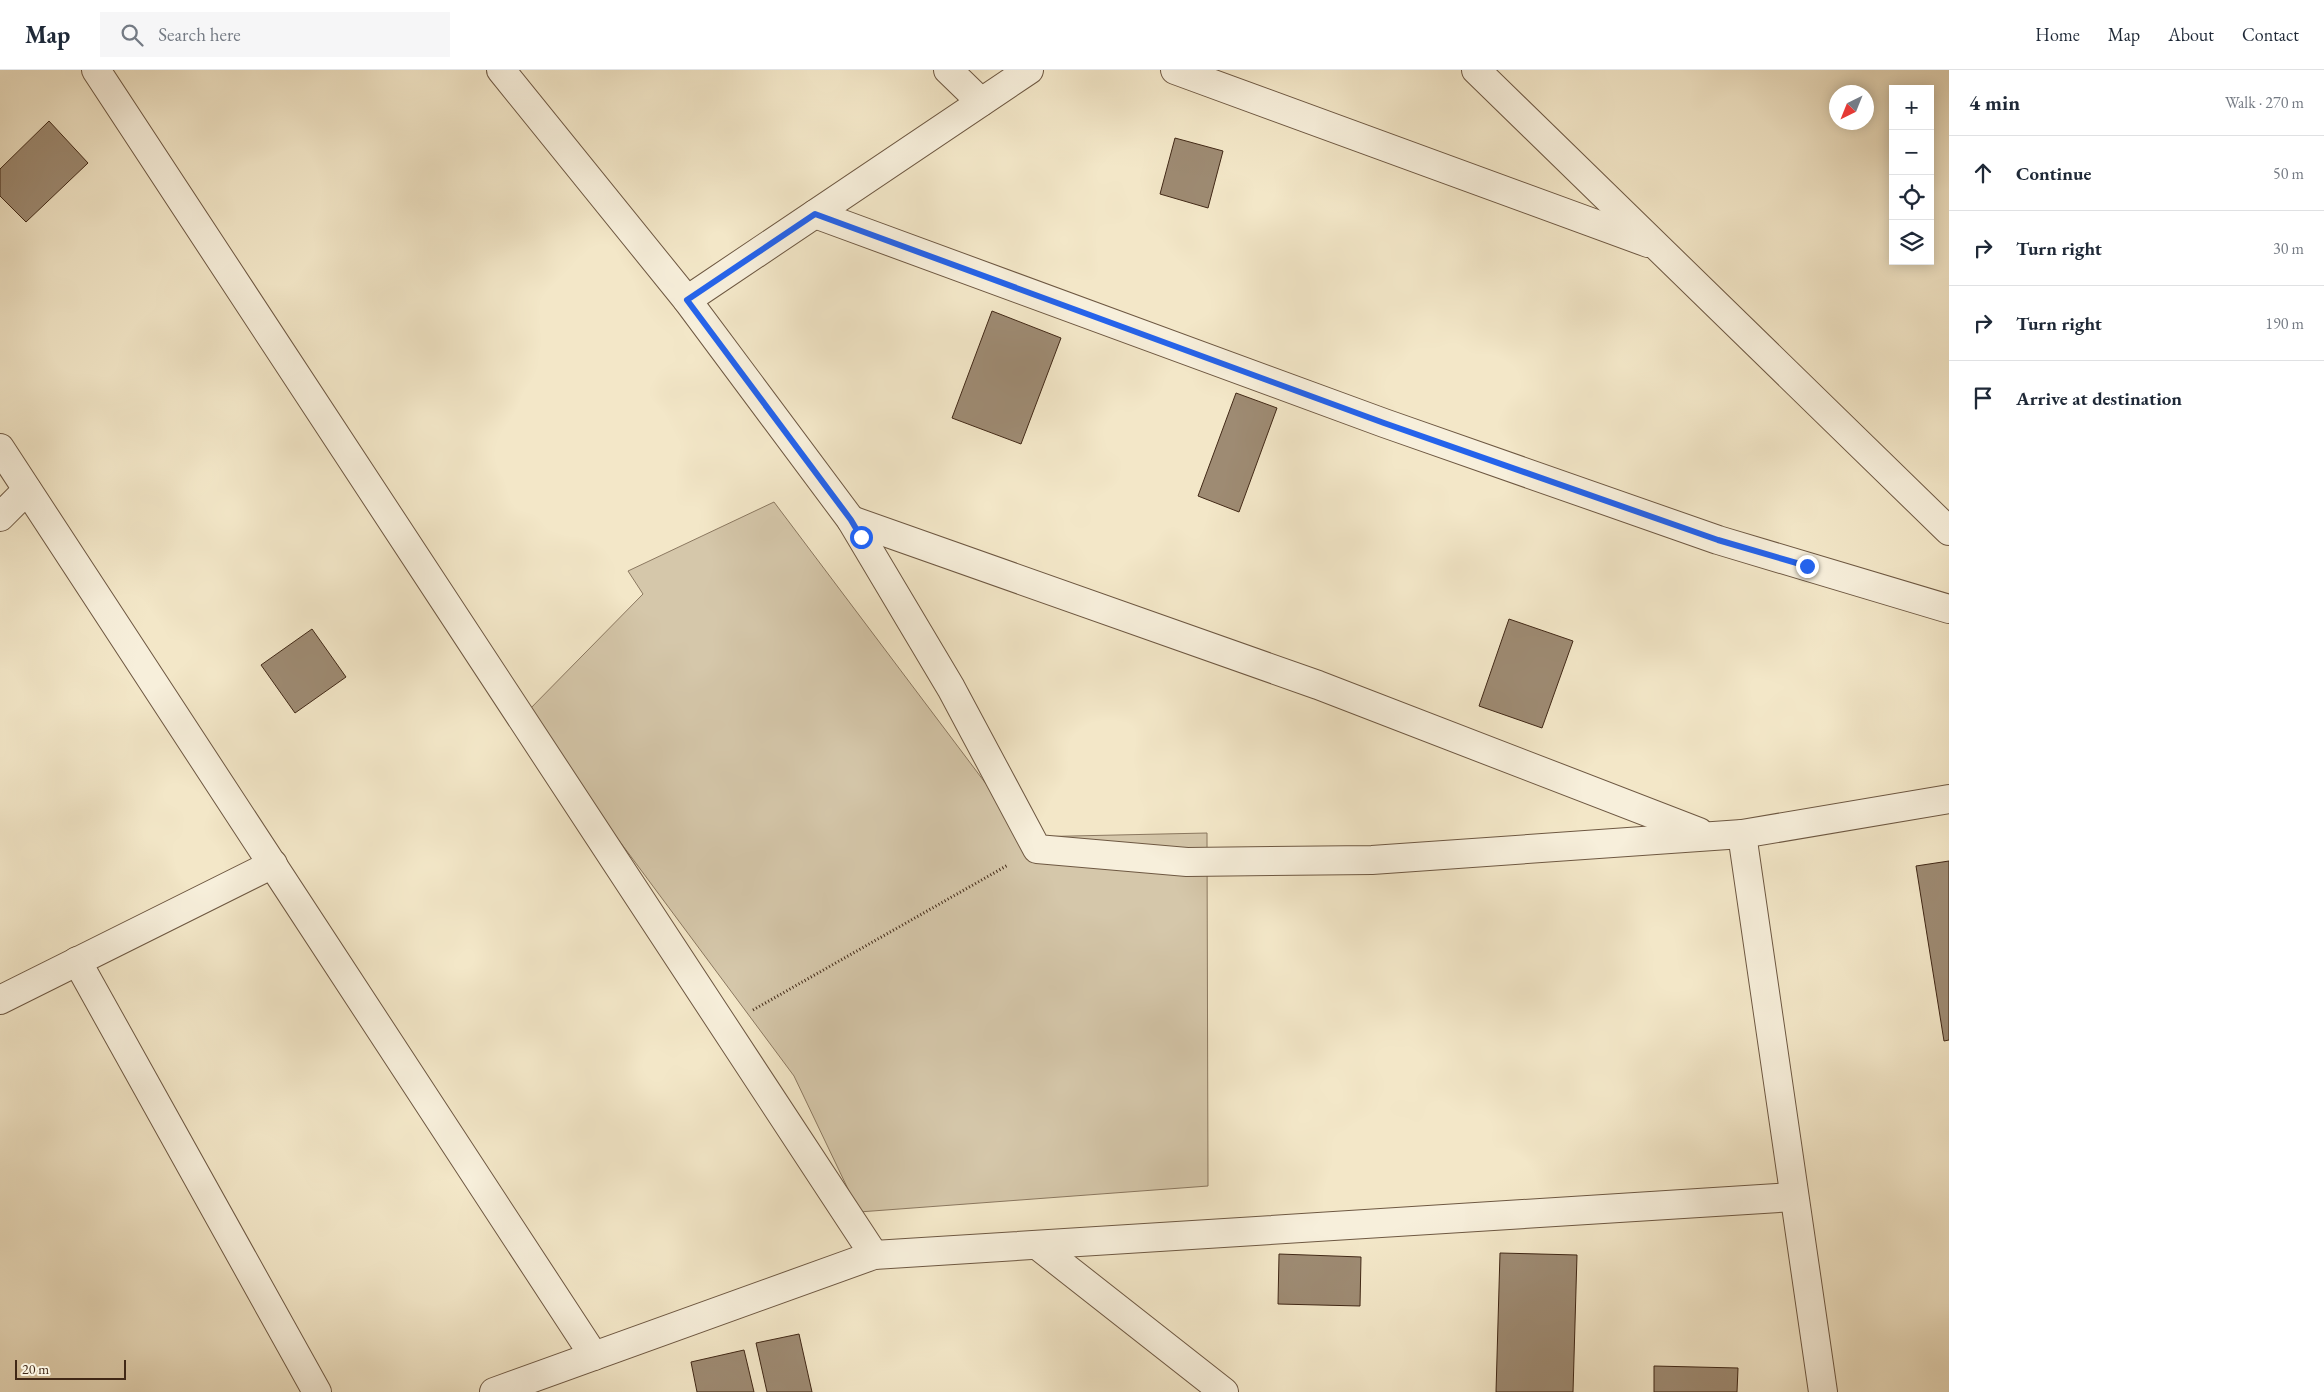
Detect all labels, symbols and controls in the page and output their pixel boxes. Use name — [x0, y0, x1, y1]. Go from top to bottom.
search box — [100, 12, 450, 57]
text: Map — [25, 19, 70, 50]
icon: search — [118, 21, 146, 49]
text: Search here — [158, 22, 241, 47]
text: Home — [2035, 23, 2080, 46]
text: Map — [2108, 23, 2140, 46]
text: About — [2168, 23, 2214, 46]
text: Contact — [2242, 23, 2299, 46]
north arrow — [1829, 85, 1874, 130]
map controls — [1889, 85, 1934, 265]
button: + — [1889, 85, 1934, 130]
text: 4 min — [1969, 89, 2020, 116]
text: Walk · 270 m — [2225, 92, 2304, 113]
button: − — [1889, 130, 1934, 175]
icon: ahead — [1969, 159, 1997, 187]
text: Continue — [2016, 161, 2091, 186]
text: 50 m — [2273, 163, 2304, 184]
button: locate — [1889, 175, 1934, 220]
button: layers — [1889, 220, 1934, 265]
icon: right — [1969, 234, 1997, 262]
text: Turn right — [2016, 236, 2102, 261]
text: 30 m — [2273, 238, 2304, 259]
icon: right — [1969, 309, 1997, 337]
text: Turn right — [2016, 311, 2102, 336]
text: 190 m — [2265, 313, 2304, 334]
icon: arrive — [1969, 384, 1997, 412]
text: Arrive at destination — [2016, 386, 2182, 411]
route start — [850, 526, 873, 549]
route end — [1796, 555, 1819, 578]
scale bar — [15, 1357, 126, 1380]
text: 20 m — [22, 1360, 49, 1378]

